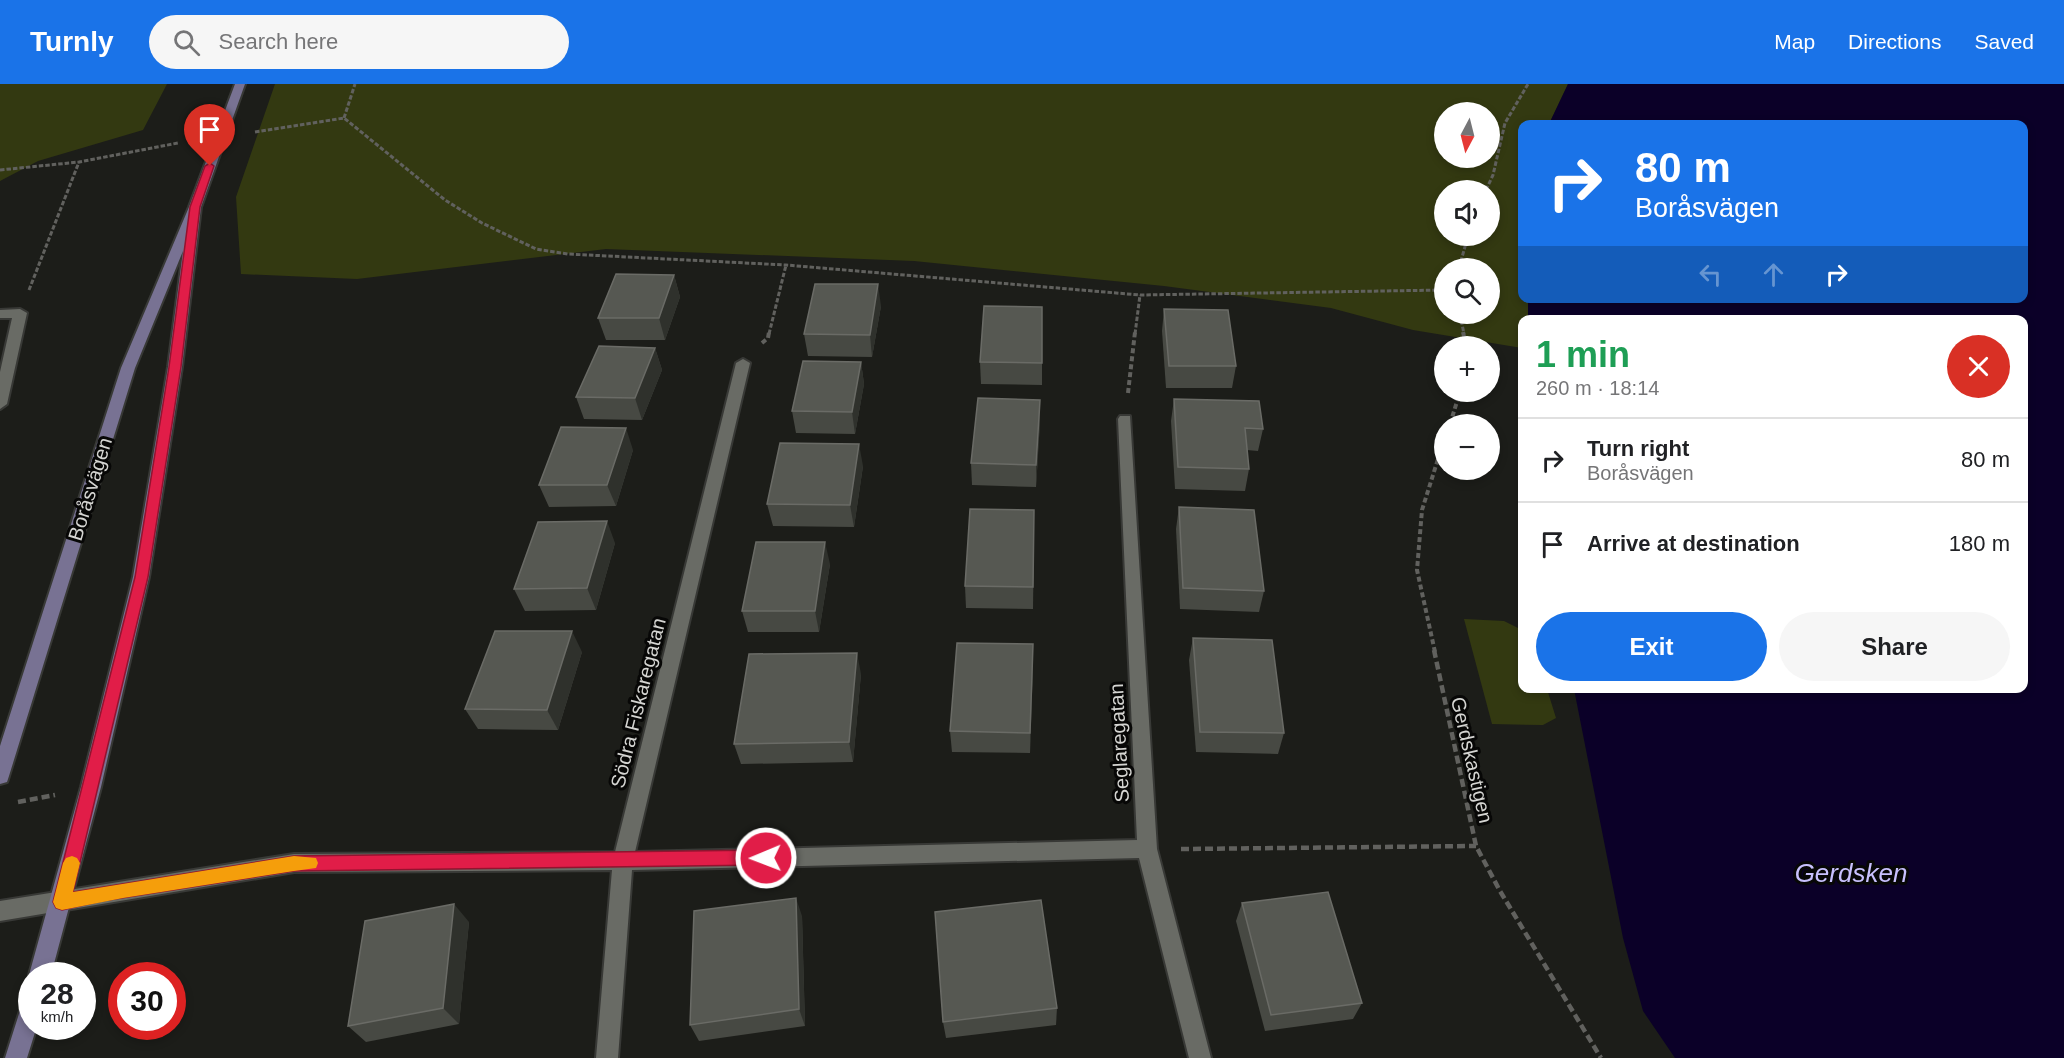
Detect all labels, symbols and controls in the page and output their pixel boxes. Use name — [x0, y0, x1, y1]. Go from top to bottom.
search box — [149, 15, 569, 69]
text: Turnly — [30, 26, 113, 57]
icon: search — [170, 26, 203, 59]
text: Search here — [218, 29, 338, 54]
text: Map — [1774, 30, 1815, 53]
text: Directions — [1848, 30, 1941, 53]
text: Saved — [1974, 30, 2034, 53]
north arrow — [1434, 102, 1500, 168]
map controls — [1434, 102, 1500, 480]
pin — [184, 104, 235, 166]
icon: arrive — [193, 113, 226, 146]
icon: right — [1536, 144, 1614, 222]
text: 80 m — [1635, 144, 1731, 191]
button: sound — [1434, 180, 1500, 246]
text: Boråsvägen — [1635, 193, 1779, 223]
button: search — [1434, 258, 1500, 324]
icon: left — [1694, 258, 1727, 291]
icon: ahead — [1757, 258, 1790, 291]
icon: right — [1820, 258, 1853, 291]
text: 1 min — [1536, 334, 1630, 375]
button: close — [1947, 335, 2010, 398]
button: + — [1434, 336, 1500, 402]
text: 260 m · 18:14 — [1536, 377, 1659, 399]
button: − — [1434, 414, 1500, 480]
street label: Boråsvägen — [64, 435, 116, 543]
text: Turn right — [1587, 436, 1689, 461]
icon: right — [1536, 444, 1569, 477]
text: 80 m — [1961, 447, 2010, 472]
text: Boråsvägen — [1587, 462, 1694, 484]
icon: arrive — [1536, 528, 1569, 561]
text: Arrive at destination — [1587, 531, 1800, 556]
text: 180 m — [1949, 531, 2010, 556]
button: Exit — [1536, 612, 1767, 681]
button: Share — [1779, 612, 2010, 681]
street label: Södra Fiskaregatan — [606, 616, 670, 790]
street label: Seglaregatan — [1105, 683, 1133, 803]
street label: Gerdskastigen — [1447, 695, 1497, 825]
position arrow — [734, 826, 798, 890]
water label: Gerdsken — [1795, 858, 1907, 888]
speed limit sign: 30 — [108, 962, 186, 1040]
text: 28 — [40, 977, 74, 1010]
text: km/h — [41, 1008, 73, 1025]

